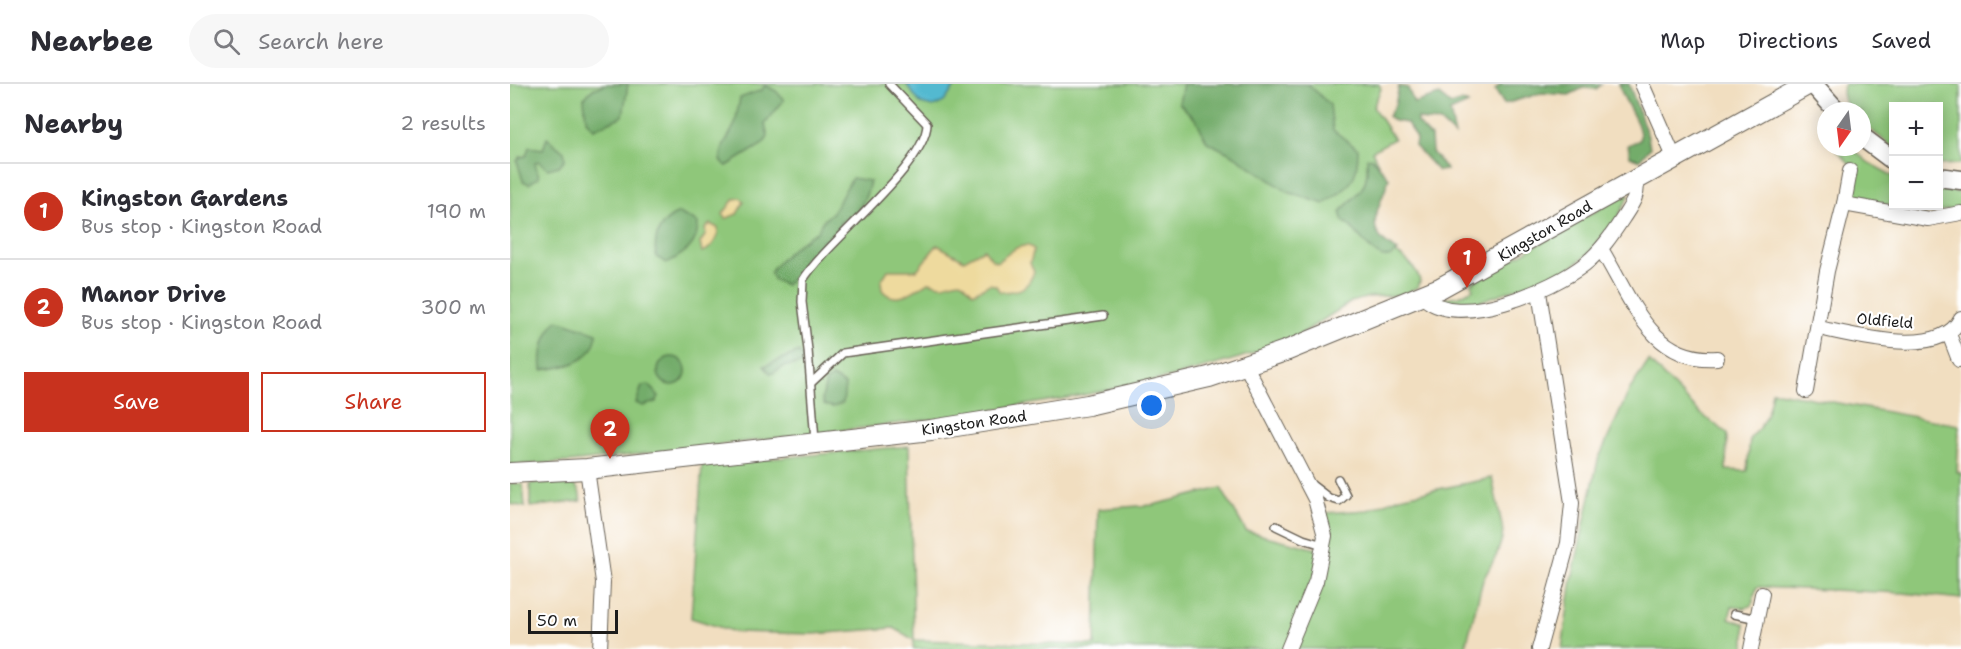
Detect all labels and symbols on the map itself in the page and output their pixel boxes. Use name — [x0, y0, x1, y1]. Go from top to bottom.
north arrow — [1817, 102, 1871, 156]
street label: Kingston Road — [1494, 196, 1596, 266]
pin: 1 — [1448, 238, 1486, 288]
street label: Oldfield — [1856, 309, 1915, 333]
your location — [1137, 391, 1166, 420]
street label: Kingston Road — [920, 406, 1028, 440]
pin: 2 — [590, 410, 630, 459]
scale bar — [528, 607, 618, 634]

